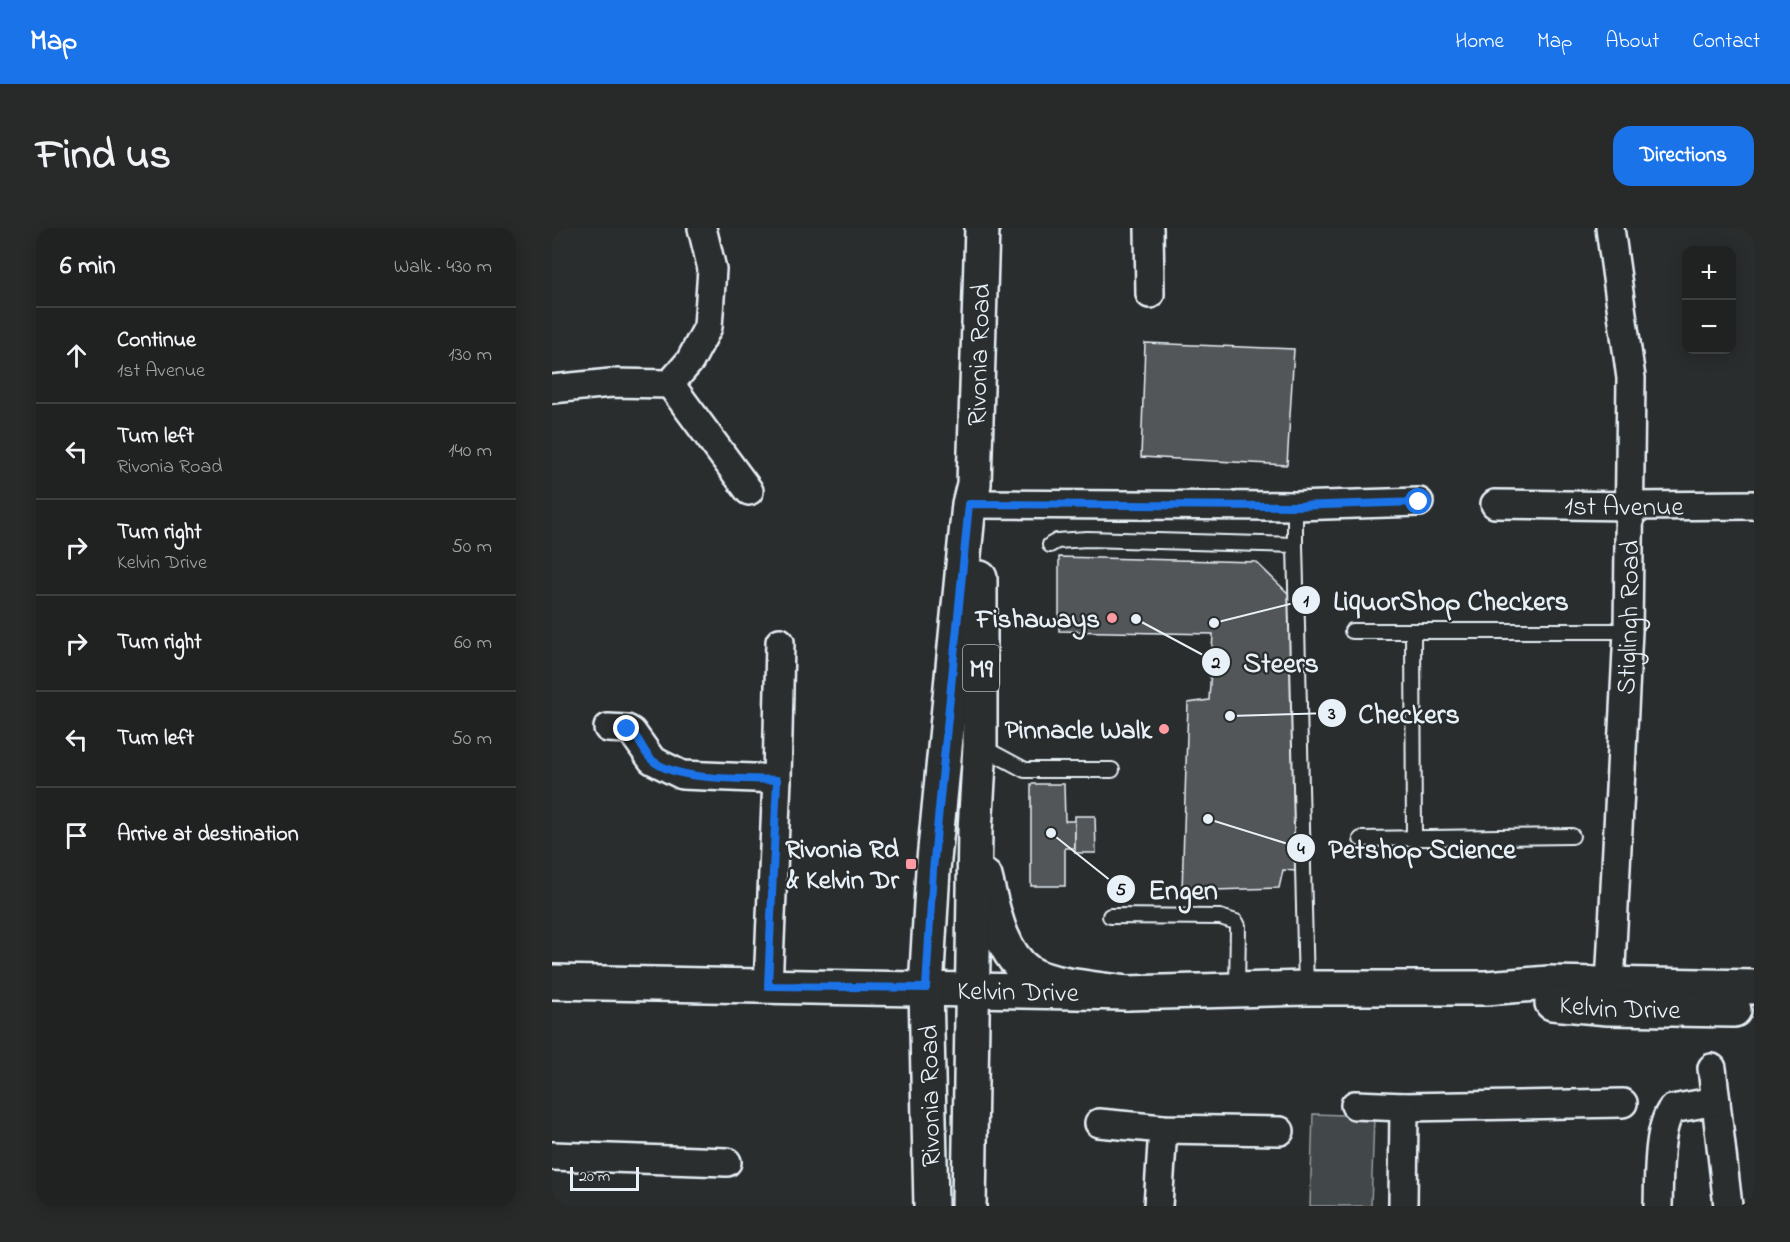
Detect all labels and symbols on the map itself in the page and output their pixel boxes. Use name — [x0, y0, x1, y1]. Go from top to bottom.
street label: Rivonia Road — [959, 283, 1002, 427]
route start — [1405, 488, 1431, 514]
street label: 1st Avenue — [1564, 488, 1685, 528]
street label: Stiglingh Road — [1608, 540, 1651, 696]
callout: LiquorShop Checkers — [1291, 577, 1581, 623]
text: LiquorShop Checkers — [1333, 583, 1569, 624]
text: 1 — [1303, 589, 1309, 615]
place label: Fishaways — [973, 601, 1100, 640]
marker: Fishaways — [1105, 611, 1119, 625]
callout: Steers — [1201, 639, 1331, 685]
road number: M9 — [963, 645, 999, 691]
text: Steers — [1243, 645, 1319, 686]
text: 2 — [1211, 651, 1221, 677]
callout: Checkers — [1317, 690, 1472, 736]
text: Checkers — [1358, 696, 1460, 737]
text: 3 — [1327, 702, 1336, 728]
place label: Pinnacle Walk — [1005, 712, 1153, 751]
route end — [613, 715, 639, 741]
marker: Pinnacle Walk — [1157, 722, 1171, 736]
callout: Petshop Science — [1286, 825, 1527, 871]
place label: Rivonia Rd & Kelvin Dr — [785, 831, 900, 901]
text: Petshop Science — [1328, 831, 1517, 872]
text: 4 — [1297, 837, 1305, 863]
marker: Rivonia Rd & Kelvin Dr — [904, 857, 918, 871]
callout: Engen — [1106, 866, 1230, 912]
text: Engen — [1148, 872, 1218, 914]
text: 5 — [1116, 878, 1127, 904]
street label: Kelvin Drive — [957, 973, 1080, 1014]
street label: Kelvin Drive — [1557, 987, 1682, 1031]
street label: Rivonia Road — [911, 1024, 952, 1168]
scale bar — [570, 1164, 639, 1192]

